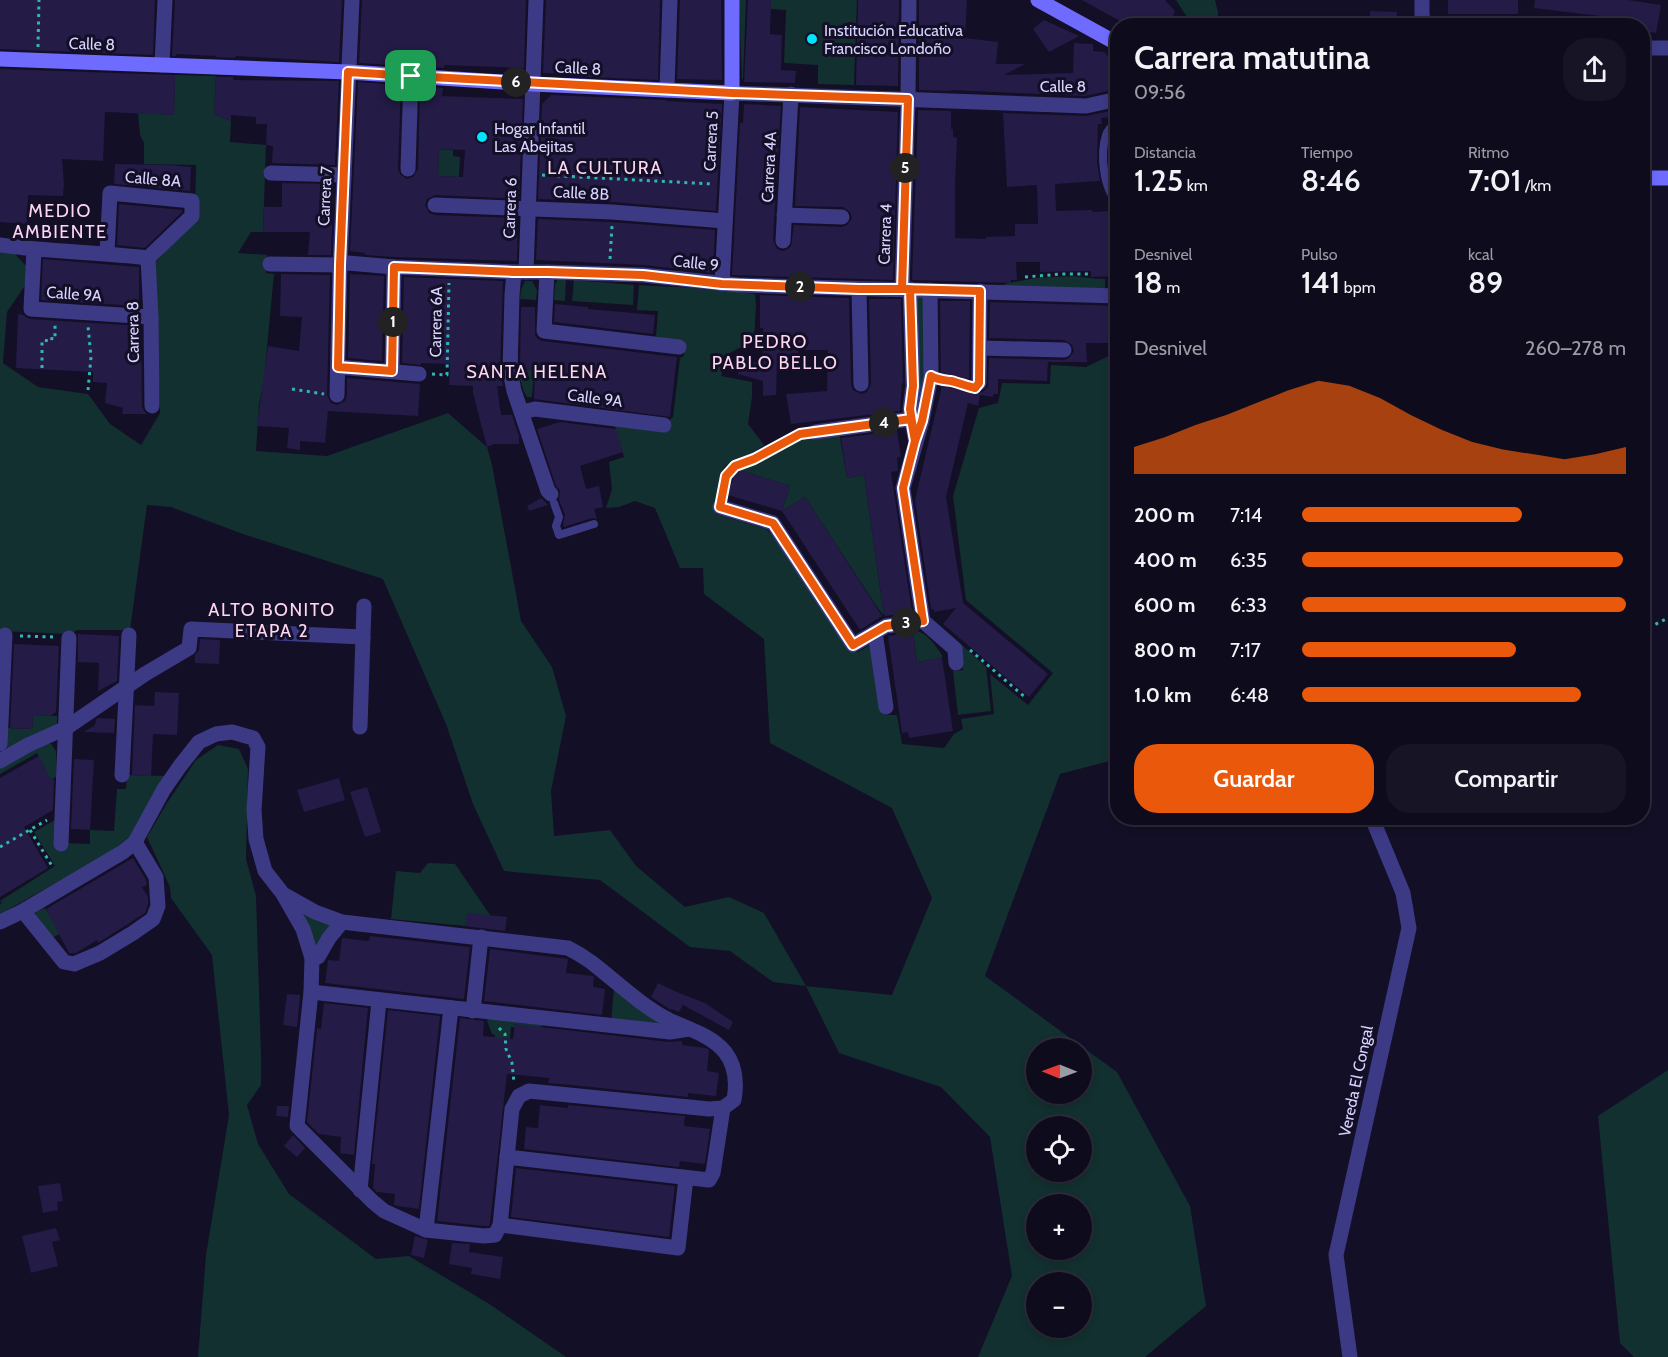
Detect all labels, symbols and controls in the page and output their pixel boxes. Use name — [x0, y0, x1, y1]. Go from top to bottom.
place label: Institución Educativa Francisco Londoño — [824, 21, 963, 58]
marker: Institución Educativa Francisco Londoño — [805, 32, 819, 46]
street label: Calle 8 — [68, 34, 116, 54]
text: Carrera matutina — [1134, 37, 1370, 77]
button: share — [1563, 38, 1626, 101]
pin — [385, 50, 436, 101]
street label: Calle 8 — [554, 57, 602, 79]
icon: arrive — [394, 59, 427, 92]
pin: 6 — [501, 67, 531, 97]
text: 6 — [512, 72, 521, 91]
street label: Calle 8 — [1040, 77, 1086, 96]
text: 09:56 — [1134, 80, 1186, 104]
street label: Carrera 5 — [700, 110, 722, 172]
place label: Hogar Infantil Las Abejitas — [494, 119, 585, 156]
marker: Hogar Infantil Las Abejitas — [475, 130, 489, 144]
street label: Carrera 4A — [758, 131, 780, 203]
text: Distancia — [1134, 143, 1196, 162]
text: Tiempo — [1301, 143, 1353, 162]
text: Ritmo — [1468, 143, 1509, 162]
pin: 5 — [890, 153, 920, 183]
district label: LA CULTURA — [547, 157, 663, 179]
text: 5 — [901, 158, 909, 177]
text: 1.25 — [1134, 162, 1183, 199]
text: 8:46 — [1301, 162, 1361, 199]
text: 7:01 — [1468, 162, 1521, 199]
street label: Carrera 7 — [314, 166, 336, 226]
street label: Calle 8A — [124, 167, 182, 191]
text: km — [1183, 176, 1208, 195]
text: /km — [1521, 176, 1551, 195]
street label: Carrera 6 — [499, 177, 521, 239]
street label: Calle 8B — [553, 182, 610, 204]
district label: MEDIO AMBIENTE — [12, 200, 108, 243]
street label: Carrera 4 — [874, 203, 896, 265]
text: Desnivel — [1134, 245, 1192, 264]
text: Pulso — [1301, 245, 1338, 264]
text: kcal — [1468, 245, 1494, 264]
street label: Calle 9 — [672, 251, 720, 275]
text: 18 — [1134, 264, 1163, 301]
text: 141 — [1301, 264, 1340, 301]
text: 89 — [1468, 264, 1503, 301]
pin: 2 — [785, 272, 815, 302]
text: 2 — [796, 277, 804, 296]
text: m — [1163, 278, 1180, 297]
text: bpm — [1340, 278, 1376, 297]
street label: Calle 9A — [46, 283, 102, 305]
street label: Carrera 6A — [426, 286, 446, 358]
street label: Carrera 8 — [123, 301, 143, 363]
pin: 1 — [378, 307, 408, 337]
text: 1 — [390, 312, 396, 331]
district label: PEDRO PABLO BELLO — [712, 331, 838, 374]
text: Desnivel — [1134, 336, 1207, 360]
text: 260–278 m — [1525, 336, 1626, 360]
district label: SANTA HELENA — [466, 361, 608, 383]
street label: Calle 9A — [566, 385, 624, 411]
pin: 4 — [869, 408, 899, 438]
text: 4 — [879, 413, 889, 432]
text: 200 m — [1134, 503, 1195, 527]
text: 7:14 — [1230, 503, 1262, 527]
text: 400 m — [1134, 548, 1197, 572]
text: 6:35 — [1230, 548, 1267, 572]
text: 600 m — [1134, 593, 1195, 617]
text: 6:33 — [1230, 593, 1267, 617]
district label: ALTO BONITO ETAPA 2 — [208, 599, 336, 642]
pin: 3 — [891, 608, 921, 638]
text: 3 — [902, 613, 910, 632]
text: 800 m — [1134, 638, 1196, 662]
text: 7:17 — [1230, 638, 1261, 662]
text: 1.0 km — [1134, 683, 1191, 707]
text: 6:48 — [1230, 683, 1269, 707]
button: Guardar — [1134, 744, 1374, 813]
button: Compartir — [1386, 744, 1626, 813]
street label: Vereda El Congal — [1335, 1023, 1377, 1138]
north arrow — [1026, 1038, 1092, 1104]
map controls — [1026, 1038, 1092, 1338]
button: locate — [1026, 1116, 1092, 1182]
button: + — [1026, 1194, 1092, 1260]
button: − — [1026, 1272, 1092, 1338]

